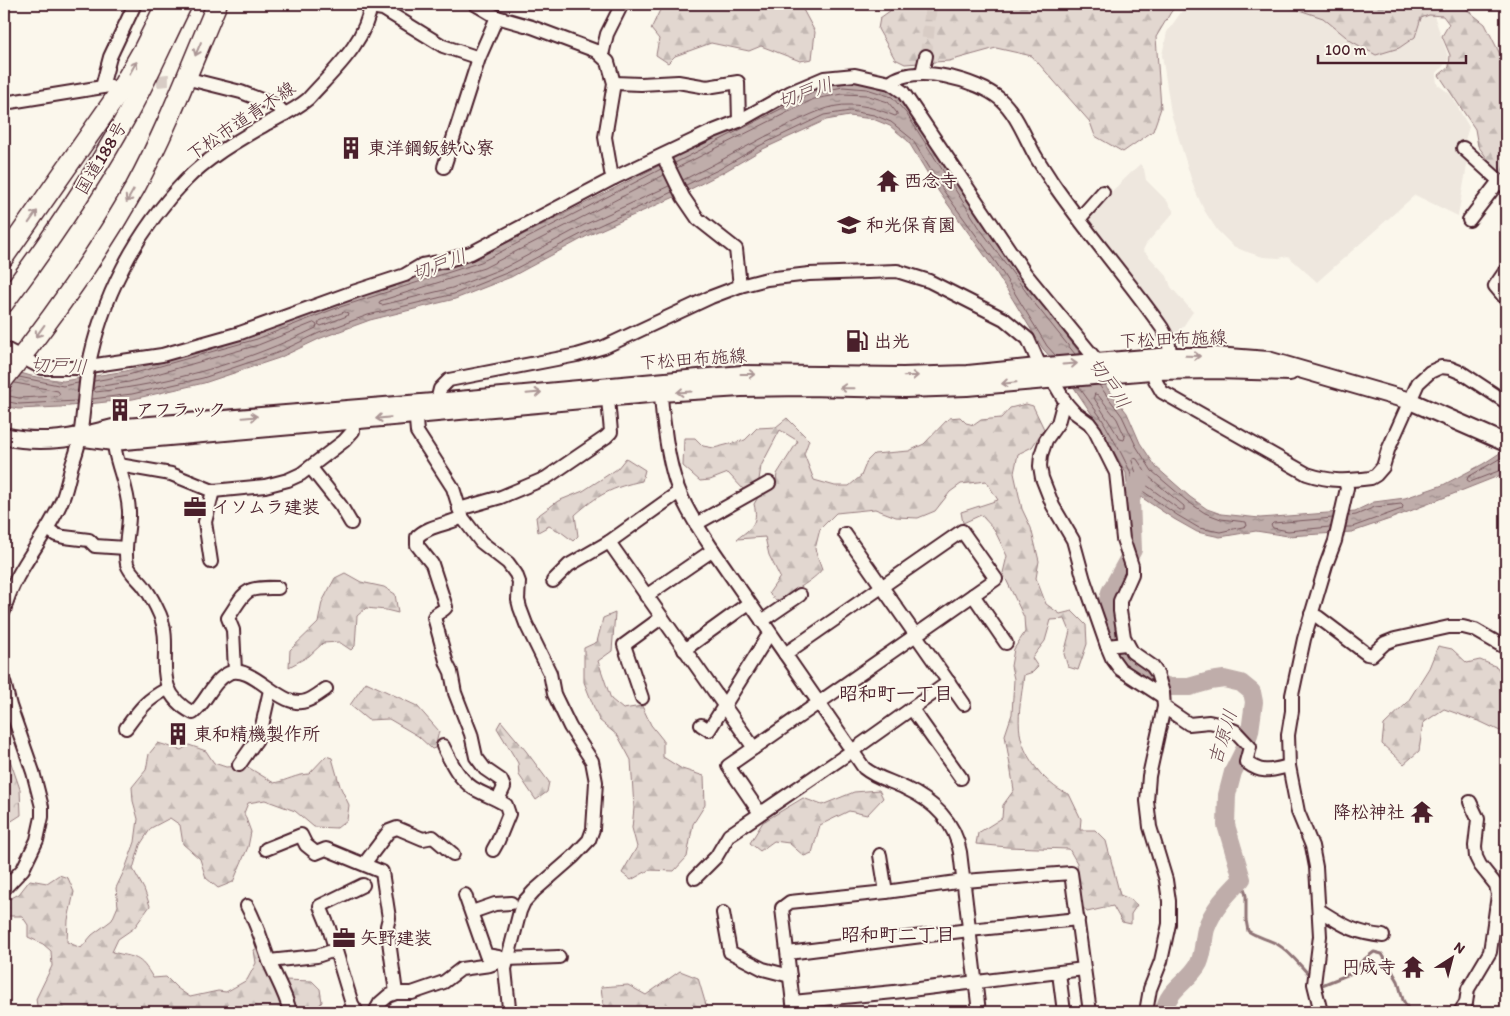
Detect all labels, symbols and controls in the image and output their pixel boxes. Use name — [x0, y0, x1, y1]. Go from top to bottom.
scale bar — [1318, 32, 1465, 64]
one-way arrow — [192, 41, 202, 56]
text: 100 m — [1325, 41, 1367, 59]
one-way arrow — [128, 61, 138, 75]
water label: 切戸川 — [774, 72, 836, 113]
street label: 下松市道青木線 — [183, 77, 299, 165]
street label: 国道188号 — [70, 117, 132, 199]
building icon: 東洋鋼鈑鉄心寮 — [338, 135, 364, 161]
place label: 東洋鋼鈑鉄心寮 — [368, 137, 494, 159]
temple icon: 西念寺 — [875, 168, 901, 194]
place label: 西念寺 — [904, 170, 958, 192]
one-way arrow — [124, 188, 134, 203]
one-way arrow — [28, 210, 38, 224]
school or university icon: 和光保育園 — [836, 212, 862, 238]
place label: 和光保育園 — [866, 214, 956, 236]
water label: 切戸川 — [408, 244, 470, 285]
one-way arrow — [35, 324, 45, 338]
street label: 下松田布施線 — [1119, 326, 1227, 352]
fuel station icon: 出光 — [844, 328, 870, 354]
place label: 出光 — [874, 330, 910, 352]
street label: 下松田布施線 — [638, 344, 748, 374]
one-way arrow — [1185, 351, 1201, 361]
water label: 切戸川 — [30, 353, 88, 378]
water label: 切戸川 — [1084, 353, 1135, 413]
one-way arrow — [1062, 359, 1078, 369]
one-way arrow — [740, 369, 756, 379]
one-way arrow — [902, 371, 918, 381]
one-way arrow — [1001, 378, 1017, 388]
one-way arrow — [839, 383, 856, 393]
one-way arrow — [677, 387, 693, 396]
one-way arrow — [526, 388, 542, 398]
building icon: アフラック — [107, 397, 133, 423]
place label: アフラック — [136, 399, 226, 421]
one-way arrow — [242, 412, 258, 421]
one-way arrow — [375, 413, 391, 423]
office icon: イソムラ建装 — [182, 494, 208, 520]
place label: イソムラ建装 — [212, 496, 320, 518]
district label: 昭和町一丁目 — [839, 682, 953, 705]
water label: 吉原川 — [1203, 707, 1242, 768]
building icon: 東和精機製作所 — [165, 721, 191, 747]
place label: 東和精機製作所 — [194, 723, 320, 745]
temple icon: 降松神社 — [1409, 799, 1435, 825]
place label: 降松神社 — [1333, 801, 1405, 823]
district label: 昭和町二丁目 — [841, 923, 955, 946]
office icon: 矢野建装 — [331, 925, 357, 951]
place label: 矢野建装 — [360, 927, 432, 949]
north arrow — [1428, 934, 1478, 984]
text: N — [1451, 938, 1468, 958]
temple icon: 円成寺 — [1400, 954, 1426, 980]
place label: 円成寺 — [1342, 956, 1396, 978]

